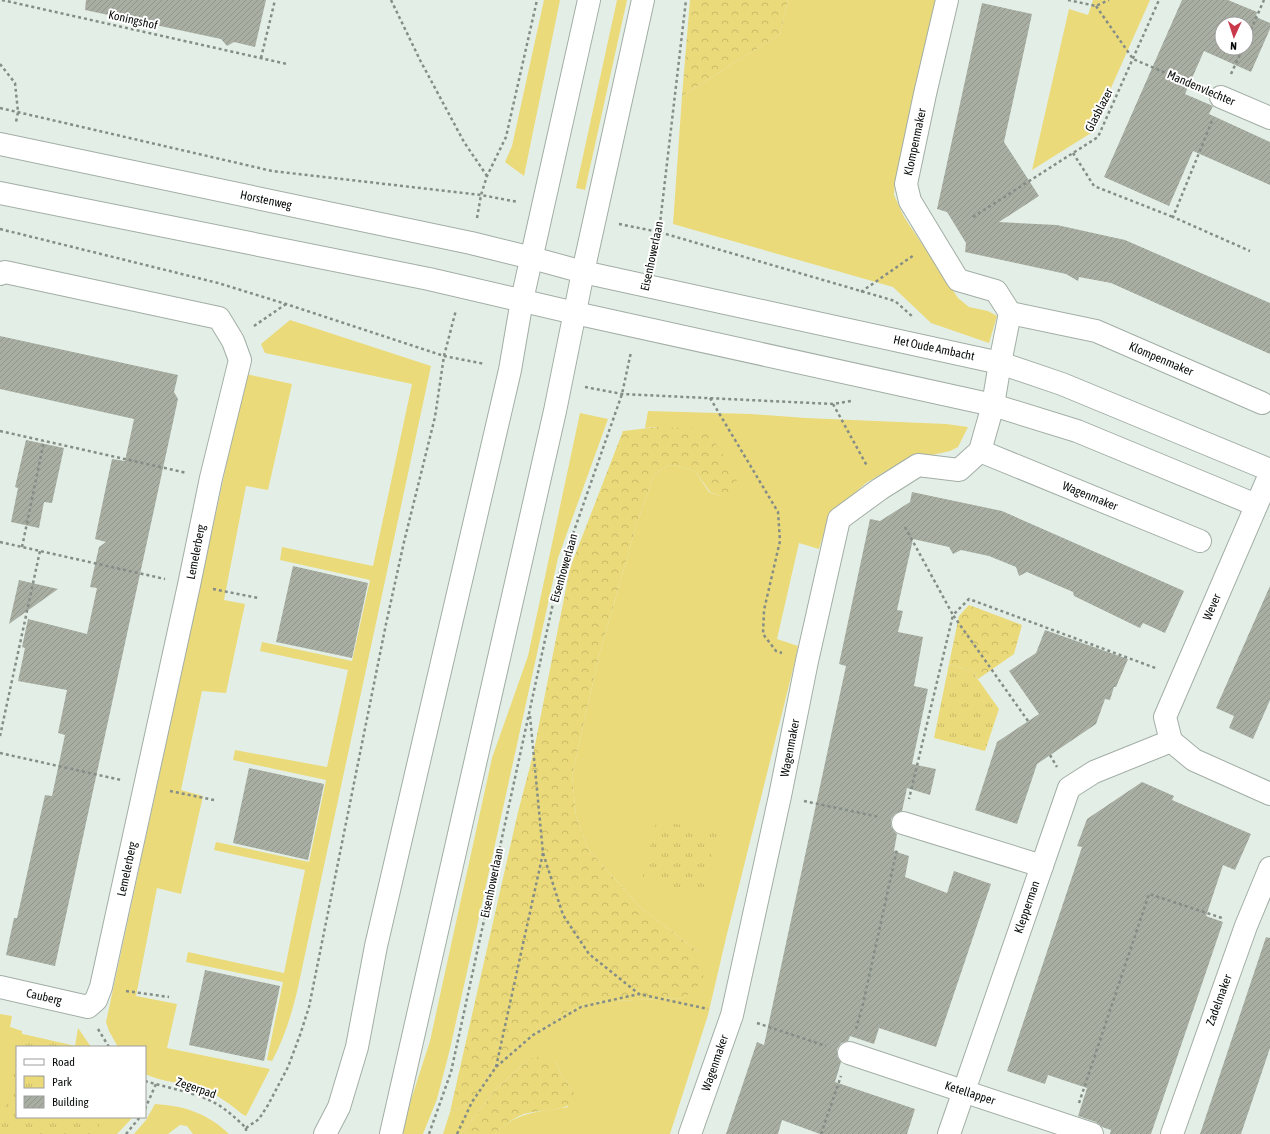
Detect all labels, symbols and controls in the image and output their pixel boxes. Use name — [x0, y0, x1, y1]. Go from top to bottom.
street label: Koningshof — [107, 8, 160, 33]
north arrow — [1214, 16, 1254, 56]
text: N — [1230, 40, 1237, 52]
street label: Mandenvlechter — [1165, 67, 1237, 109]
street label: Glasblazer — [1082, 85, 1116, 134]
street label: Klompenmaker — [901, 107, 929, 177]
street label: Horstenweg — [239, 188, 294, 212]
street label: Eisenhowerlaan — [638, 220, 666, 292]
street label: Het Oude Ambacht — [892, 333, 976, 364]
street label: Klompenmaker — [1127, 339, 1196, 379]
street label: Wagenmaker — [1060, 479, 1120, 514]
street label: Lemelerberg — [184, 523, 208, 581]
street label: Eisenhowerlaan — [547, 532, 581, 604]
street label: Wever — [1200, 591, 1224, 622]
street label: Wagenmaker — [778, 718, 803, 778]
street label: Lemelerberg — [114, 839, 140, 898]
street label: Eisenhowerlaan — [478, 847, 506, 919]
street label: Klepperman — [1011, 879, 1043, 935]
street label: Zadelmaker — [1203, 972, 1235, 1028]
street label: Cauberg — [25, 986, 64, 1008]
street label: Wagenmaker — [699, 1033, 731, 1093]
legend — [16, 1046, 146, 1118]
text: Road — [52, 1055, 75, 1069]
text: Park — [52, 1075, 73, 1089]
street label: Zegerpad — [174, 1075, 218, 1101]
street label: Ketellapper — [943, 1078, 997, 1108]
text: Building — [52, 1095, 90, 1109]

